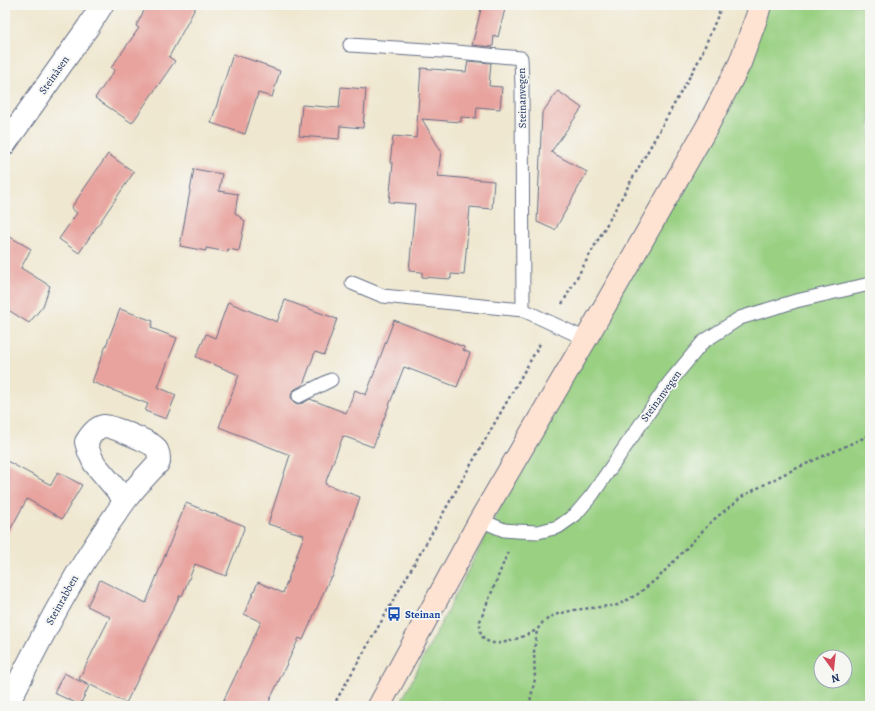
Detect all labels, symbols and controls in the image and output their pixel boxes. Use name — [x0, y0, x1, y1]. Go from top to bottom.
street label: Steinåsen — [35, 53, 73, 97]
street label: Steinanvegen — [514, 68, 530, 128]
street label: Steinanvegen — [637, 367, 685, 425]
street label: Steinrabben — [42, 572, 82, 628]
bus stop icon: Steinan — [386, 606, 402, 622]
place label: Steinan — [405, 607, 441, 622]
north arrow — [813, 649, 853, 689]
text: N — [830, 670, 841, 686]

